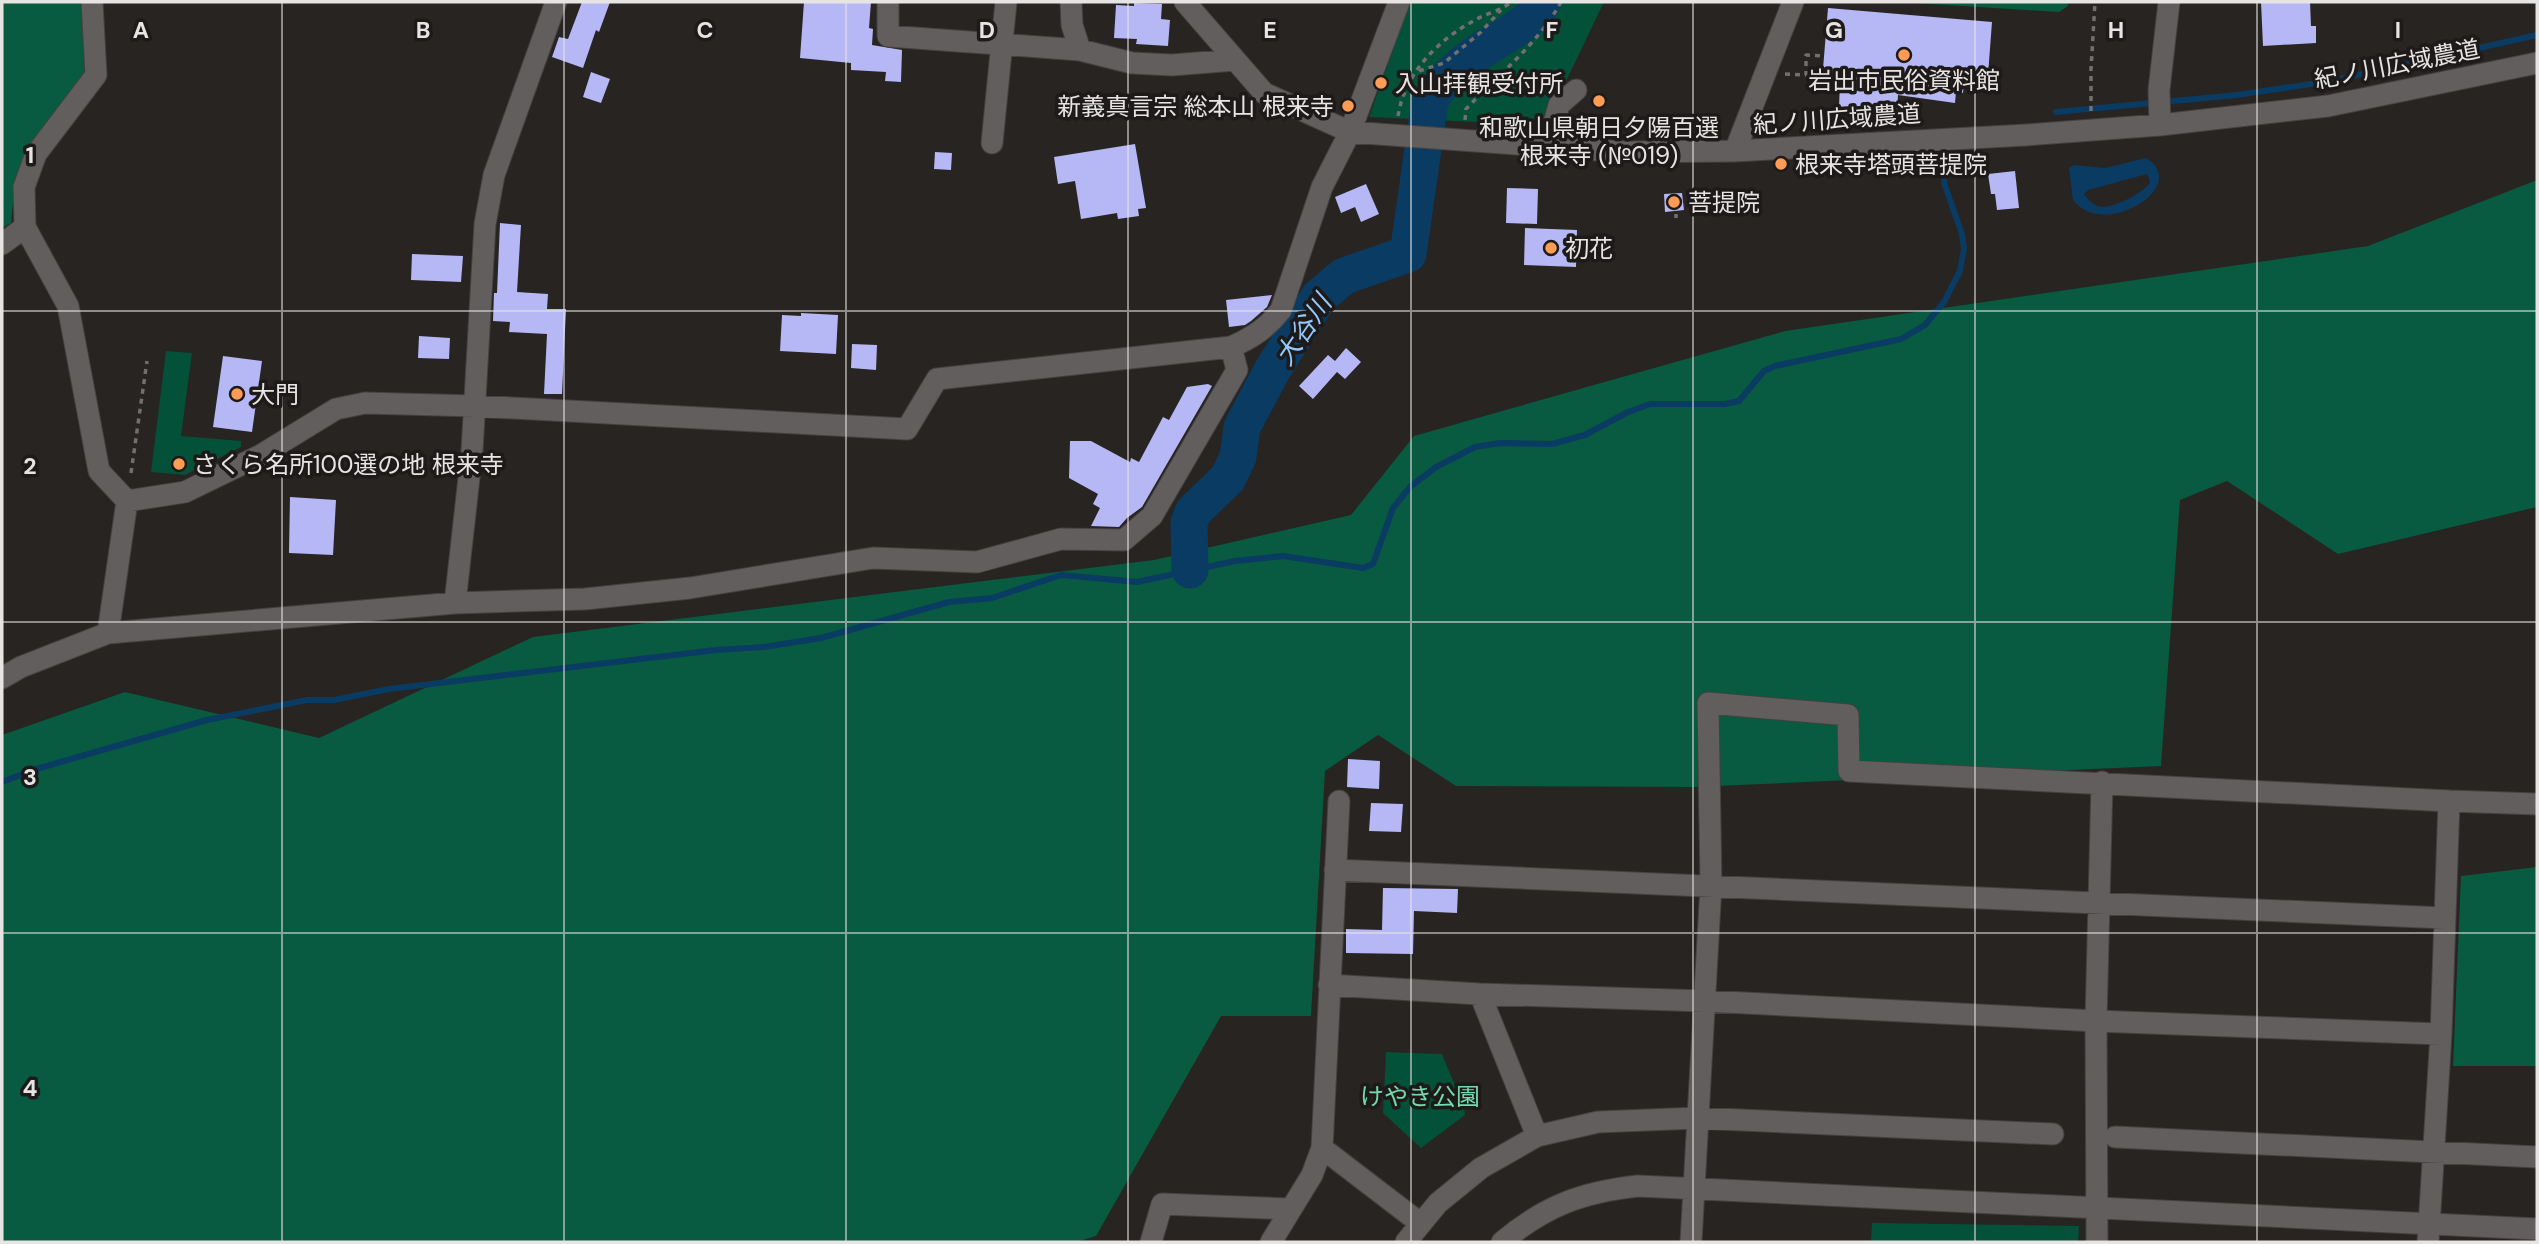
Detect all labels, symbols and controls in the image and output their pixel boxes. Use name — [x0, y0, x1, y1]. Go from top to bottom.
text: A — [133, 15, 149, 45]
text: B — [416, 15, 430, 45]
text: C — [697, 15, 713, 45]
text: D — [979, 15, 995, 45]
text: E — [1263, 15, 1277, 45]
text: F — [1546, 15, 1559, 45]
text: G — [1825, 15, 1843, 45]
text: H — [2108, 15, 2124, 45]
text: I — [2395, 15, 2401, 45]
street label: 紀ノ川広域農道 — [2312, 33, 2482, 95]
marker: 岩出市民俗資料館 — [1896, 47, 1912, 63]
place label: 岩出市民俗資料館 — [1808, 65, 2000, 96]
place label: 入山拝観受付所 — [1395, 68, 1563, 99]
marker: 入山拝観受付所 — [1373, 75, 1389, 91]
place label: 新義真言宗 総本山 根来寺 — [1057, 91, 1334, 122]
marker: 和歌山県朝日夕陽百選 根来寺 (№019) — [1591, 93, 1607, 109]
marker: 新義真言宗 総本山 根来寺 — [1340, 98, 1356, 114]
street label: 紀ノ川広域農道 — [1752, 98, 1922, 140]
place label: 和歌山県朝日夕陽百選 根来寺 (№019) — [1479, 112, 1719, 171]
text: 1 — [26, 140, 34, 170]
place label: 根来寺塔頭菩提院 — [1795, 149, 1987, 180]
marker: 根来寺塔頭菩提院 — [1773, 156, 1789, 172]
place label: 菩提院 — [1688, 187, 1760, 218]
marker: 菩提院 — [1666, 194, 1682, 210]
place label: 初花 — [1565, 233, 1613, 264]
marker: 初花 — [1543, 240, 1559, 256]
water label: 大谷川 — [1267, 286, 1341, 372]
place label: 大門 — [251, 379, 299, 410]
marker: 大門 — [229, 386, 245, 402]
place label: さくら名所100選の地 根来寺 — [193, 449, 504, 480]
text: 2 — [23, 451, 37, 481]
marker: さくら名所100選の地 根来寺 — [171, 456, 187, 472]
text: 3 — [23, 762, 37, 792]
text: 4 — [23, 1073, 38, 1103]
park label: けやき公園 — [1360, 1081, 1480, 1112]

